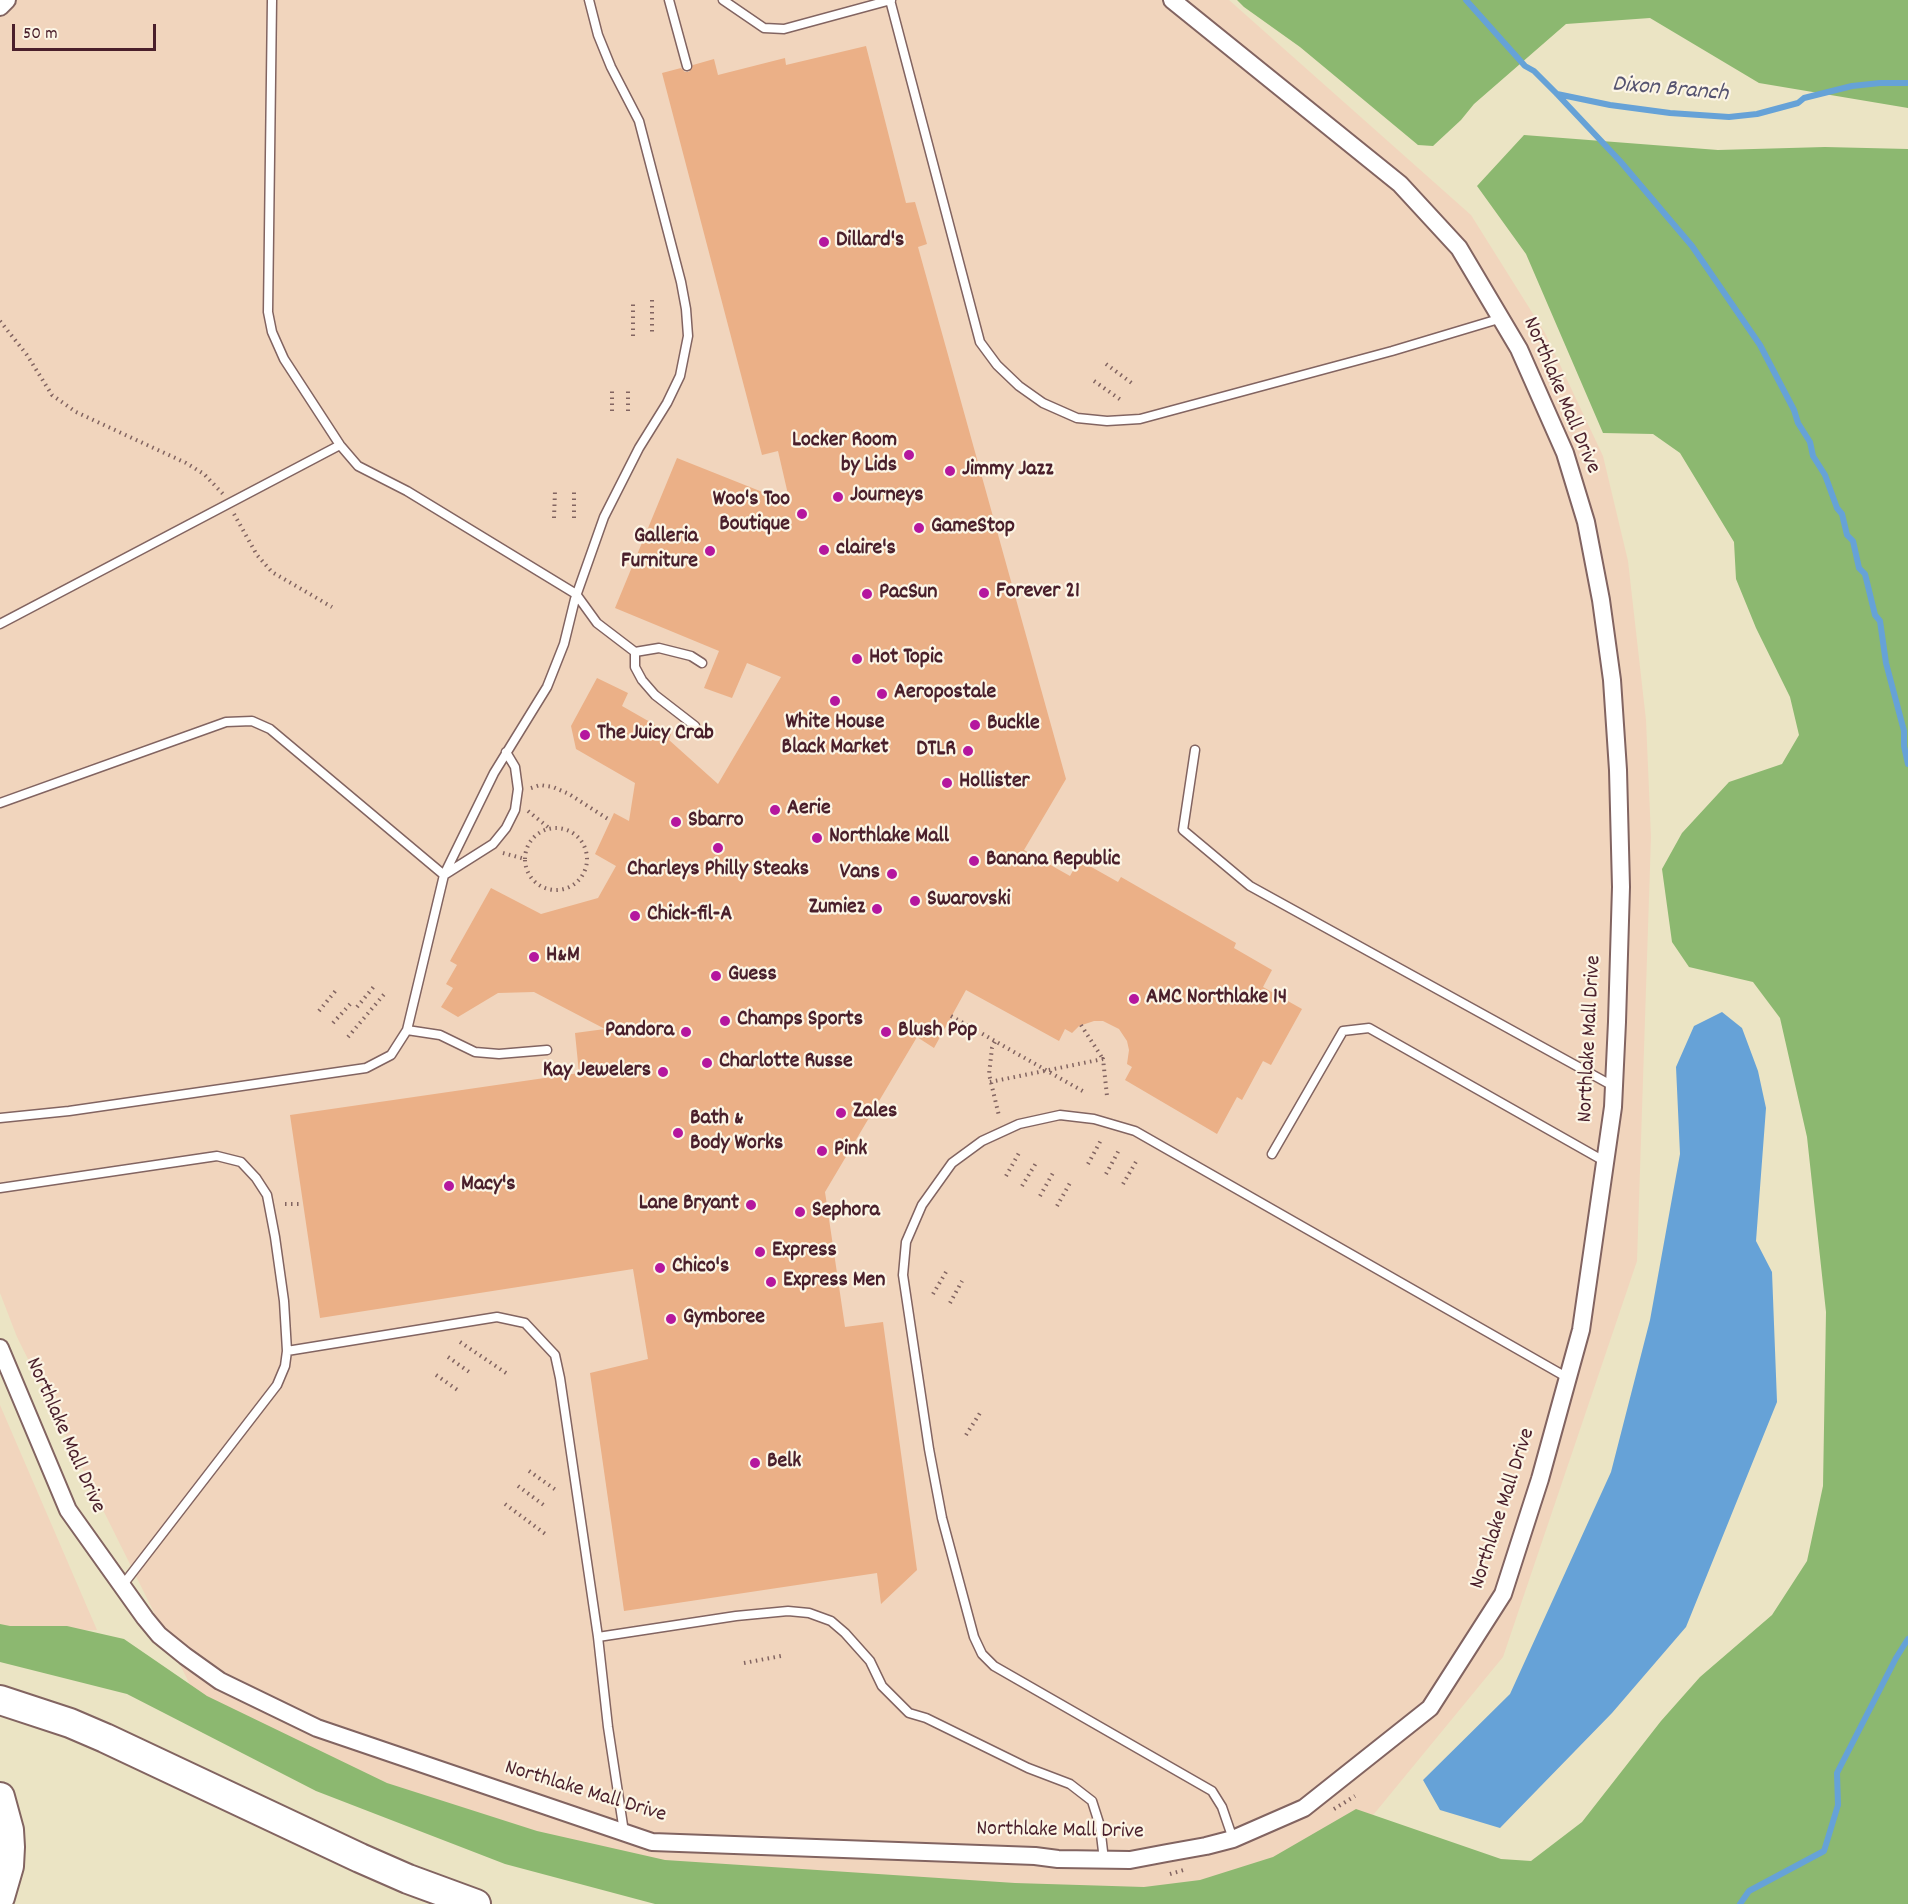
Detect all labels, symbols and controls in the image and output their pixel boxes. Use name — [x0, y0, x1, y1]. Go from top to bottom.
scale bar — [15, 12, 159, 50]
text: 50 m — [23, 22, 58, 47]
water label: Dixon Branch — [1611, 72, 1729, 110]
place label: Dillard's — [836, 229, 904, 255]
marker: Dillard's — [817, 235, 831, 249]
street label: Northlake Mall Drive — [1515, 314, 1605, 478]
place label: Locker Room by Lids — [792, 429, 897, 481]
marker: Locker Room by Lids — [902, 448, 916, 462]
place label: Jimmy Jazz — [962, 458, 1053, 484]
marker: Jimmy Jazz — [943, 464, 957, 478]
place label: Journeys — [850, 484, 923, 510]
place label: Woo's Too Boutique — [713, 488, 790, 540]
marker: Journeys — [831, 490, 845, 504]
marker: Woo's Too Boutique — [795, 507, 809, 521]
place label: GameStop — [931, 515, 1015, 541]
marker: GameStop — [912, 521, 926, 535]
place label: Galleria Furniture — [621, 525, 698, 576]
place label: claire's — [836, 537, 896, 563]
marker: claire's — [817, 543, 831, 557]
marker: Galleria Furniture — [703, 544, 717, 558]
place label: Forever 21 — [996, 580, 1080, 606]
place label: PacSun — [879, 581, 937, 607]
marker: Forever 21 — [977, 586, 991, 600]
marker: PacSun — [860, 587, 874, 601]
place label: Hot Topic — [869, 646, 943, 672]
marker: Hot Topic — [850, 652, 864, 666]
place label: Aeropostale — [894, 681, 996, 707]
marker: Aeropostale — [875, 687, 889, 701]
marker: White House Black Market — [828, 694, 842, 708]
place label: White House Black Market — [781, 711, 889, 762]
place label: Buckle — [987, 712, 1040, 738]
marker: Buckle — [968, 718, 982, 732]
place label: The Juicy Crab — [597, 722, 714, 748]
marker: The Juicy Crab — [578, 728, 592, 742]
place label: DTLR — [916, 738, 956, 764]
marker: DTLR — [961, 744, 975, 758]
place label: Hollister — [959, 770, 1030, 796]
marker: Hollister — [940, 776, 954, 790]
place label: Aerie — [787, 797, 831, 823]
marker: Aerie — [768, 803, 782, 817]
place label: Sbarro — [688, 809, 744, 835]
marker: Sbarro — [669, 815, 683, 829]
place label: Northlake Mall — [829, 825, 949, 851]
marker: Northlake Mall — [810, 831, 824, 845]
marker: Charleys Philly Steaks — [711, 841, 725, 855]
place label: Banana Republic — [986, 848, 1120, 874]
marker: Banana Republic — [967, 854, 981, 868]
place label: Charleys Philly Steaks — [627, 858, 809, 884]
place label: Vans — [840, 861, 880, 887]
marker: Vans — [885, 867, 899, 881]
place label: Swarovski — [927, 888, 1011, 914]
marker: Swarovski — [908, 894, 922, 908]
place label: Zumiez — [809, 896, 865, 922]
marker: Zumiez — [870, 902, 884, 916]
place label: Chick-fil-A — [647, 903, 732, 929]
marker: Chick-fil-A — [628, 909, 642, 923]
place label: H&M — [546, 944, 580, 970]
marker: H&M — [527, 950, 541, 964]
street label: Northlake Mall Drive — [1573, 955, 1609, 1123]
place label: Guess — [728, 963, 777, 989]
marker: Guess — [709, 969, 723, 983]
place label: AMC Northlake 14 — [1146, 986, 1287, 1012]
marker: AMC Northlake 14 — [1127, 992, 1141, 1006]
place label: Champs Sports — [737, 1008, 863, 1034]
marker: Champs Sports — [718, 1014, 732, 1028]
place label: Pandora — [605, 1019, 674, 1045]
place label: Blush Pop — [898, 1019, 977, 1045]
marker: Pandora — [679, 1025, 693, 1039]
marker: Blush Pop — [879, 1025, 893, 1039]
place label: Charlotte Russe — [719, 1050, 853, 1076]
marker: Charlotte Russe — [700, 1056, 714, 1070]
place label: Kay Jewelers — [543, 1059, 651, 1085]
marker: Kay Jewelers — [656, 1065, 670, 1079]
place label: Zales — [853, 1100, 897, 1126]
marker: Zales — [834, 1106, 848, 1120]
place label: Bath & Body Works — [690, 1107, 783, 1158]
marker: Bath & Body Works — [671, 1126, 685, 1140]
place label: Pink — [834, 1138, 867, 1164]
marker: Pink — [815, 1144, 829, 1158]
place label: Macy's — [461, 1173, 516, 1199]
marker: Macy's — [442, 1179, 456, 1193]
place label: Lane Bryant — [639, 1192, 739, 1218]
marker: Lane Bryant — [744, 1198, 758, 1212]
place label: Sephora — [812, 1199, 880, 1225]
marker: Sephora — [793, 1205, 807, 1219]
place label: Express — [772, 1239, 837, 1265]
marker: Express — [753, 1245, 767, 1259]
place label: Chico's — [672, 1255, 729, 1281]
marker: Chico's — [653, 1261, 667, 1275]
place label: Express Men — [783, 1269, 885, 1295]
marker: Express Men — [764, 1275, 778, 1289]
place label: Gymboree — [683, 1306, 765, 1332]
marker: Gymboree — [664, 1312, 678, 1326]
street label: Northlake Mall Drive — [18, 1354, 110, 1518]
street label: Northlake Mall Drive — [1466, 1425, 1542, 1593]
place label: Belk — [767, 1450, 801, 1476]
marker: Belk — [748, 1456, 762, 1470]
street label: Northlake Mall Drive — [501, 1756, 669, 1830]
street label: Northlake Mall Drive — [976, 1817, 1144, 1847]

